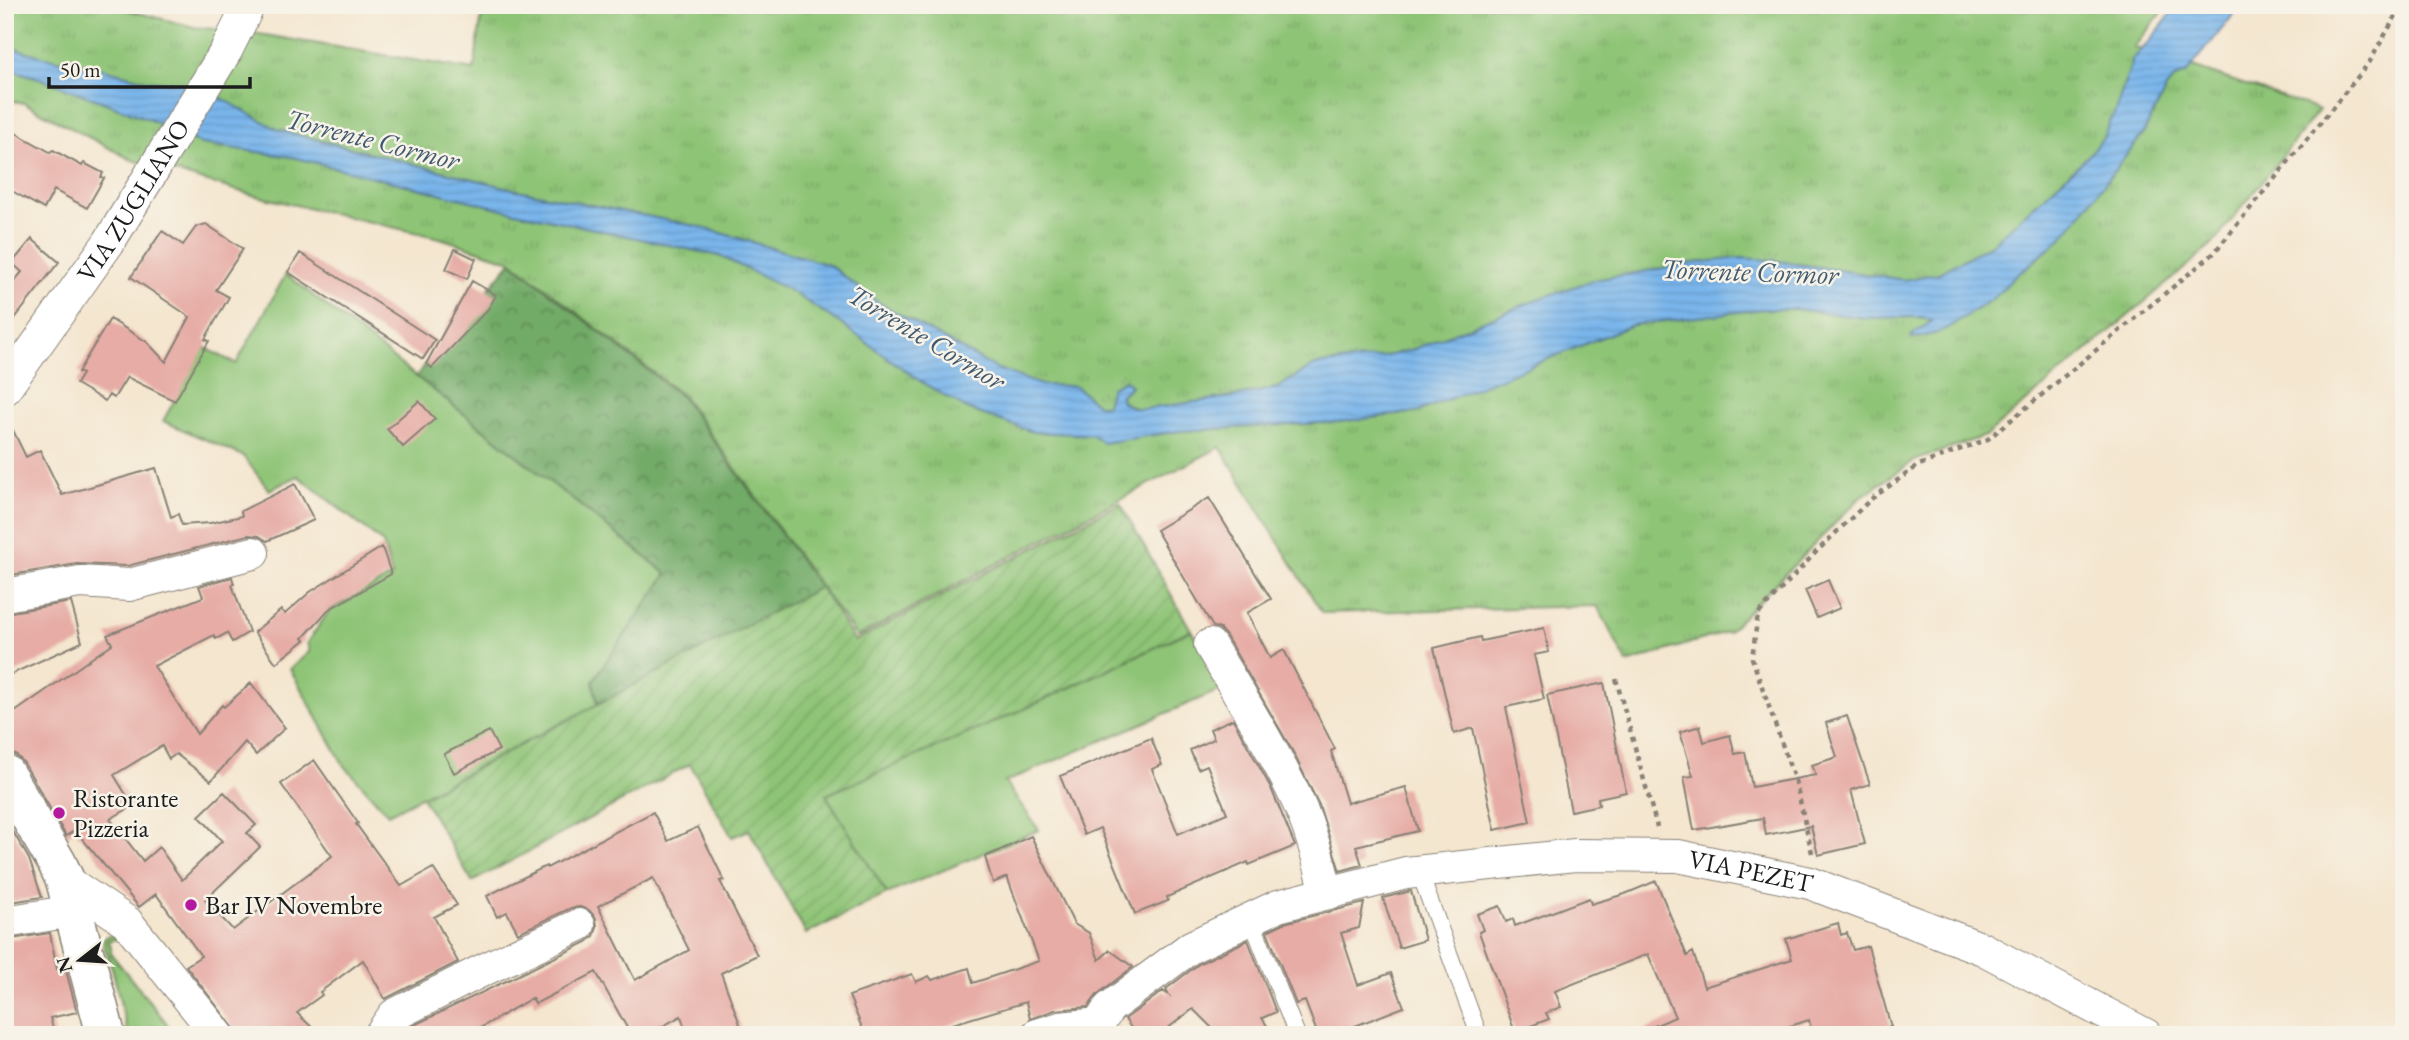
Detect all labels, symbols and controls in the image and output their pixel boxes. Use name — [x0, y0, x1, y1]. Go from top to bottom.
scale bar — [49, 46, 250, 90]
text: 50 m — [60, 56, 101, 83]
water label: Torrente Cormor — [283, 100, 465, 178]
street label: VIA ZUGLIANO — [69, 113, 197, 289]
water label: Torrente Cormor — [1661, 250, 1841, 292]
water label: Torrente Cormor — [842, 276, 1013, 399]
place label: Ristorante Pizzeria — [73, 781, 178, 845]
marker: Ristorante Pizzeria — [51, 805, 67, 821]
street label: VIA PEZET — [1686, 842, 1817, 900]
place label: Bar IV Novembre — [205, 888, 382, 922]
marker: Bar IV Novembre — [183, 897, 199, 913]
north arrow — [46, 925, 116, 995]
text: N — [50, 953, 78, 976]

